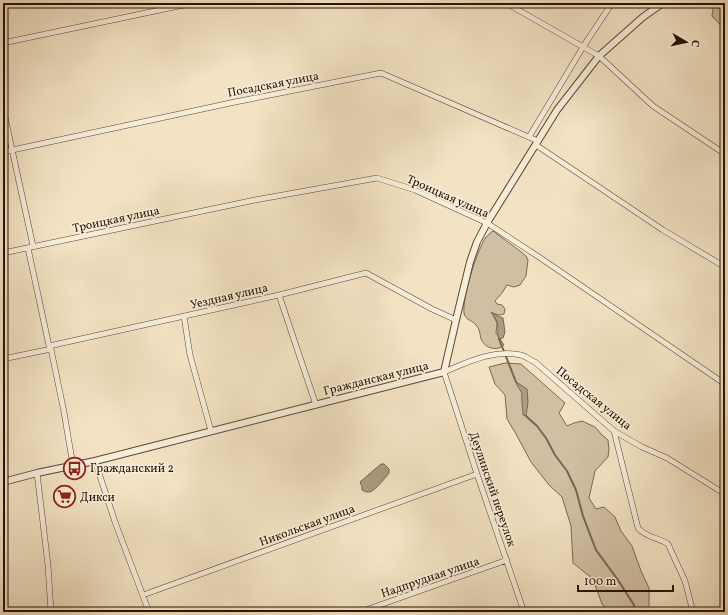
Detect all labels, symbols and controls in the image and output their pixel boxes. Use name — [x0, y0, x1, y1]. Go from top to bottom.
north arrow — [666, 22, 706, 62]
text: С — [686, 39, 702, 48]
street label: Посадская улица — [226, 68, 320, 102]
street label: Троицкая улица — [404, 172, 491, 222]
street label: Троицкая улица — [71, 203, 161, 237]
street label: Уездная улица — [189, 280, 270, 314]
street label: Гражданская улица — [322, 358, 431, 400]
street label: Посадская улица — [552, 363, 635, 434]
street label: Деулинский переулок — [465, 430, 519, 550]
bus stop icon: Гражданский 2 — [62, 455, 88, 481]
place label: Гражданский 2 — [90, 461, 174, 477]
supermarket icon: Дикси — [51, 484, 77, 510]
place label: Дикси — [80, 490, 115, 506]
street label: Никольская улица — [257, 501, 357, 551]
street label: Надпрудная улица — [379, 554, 482, 602]
scale bar — [578, 567, 673, 593]
text: 100 m — [584, 574, 617, 590]

